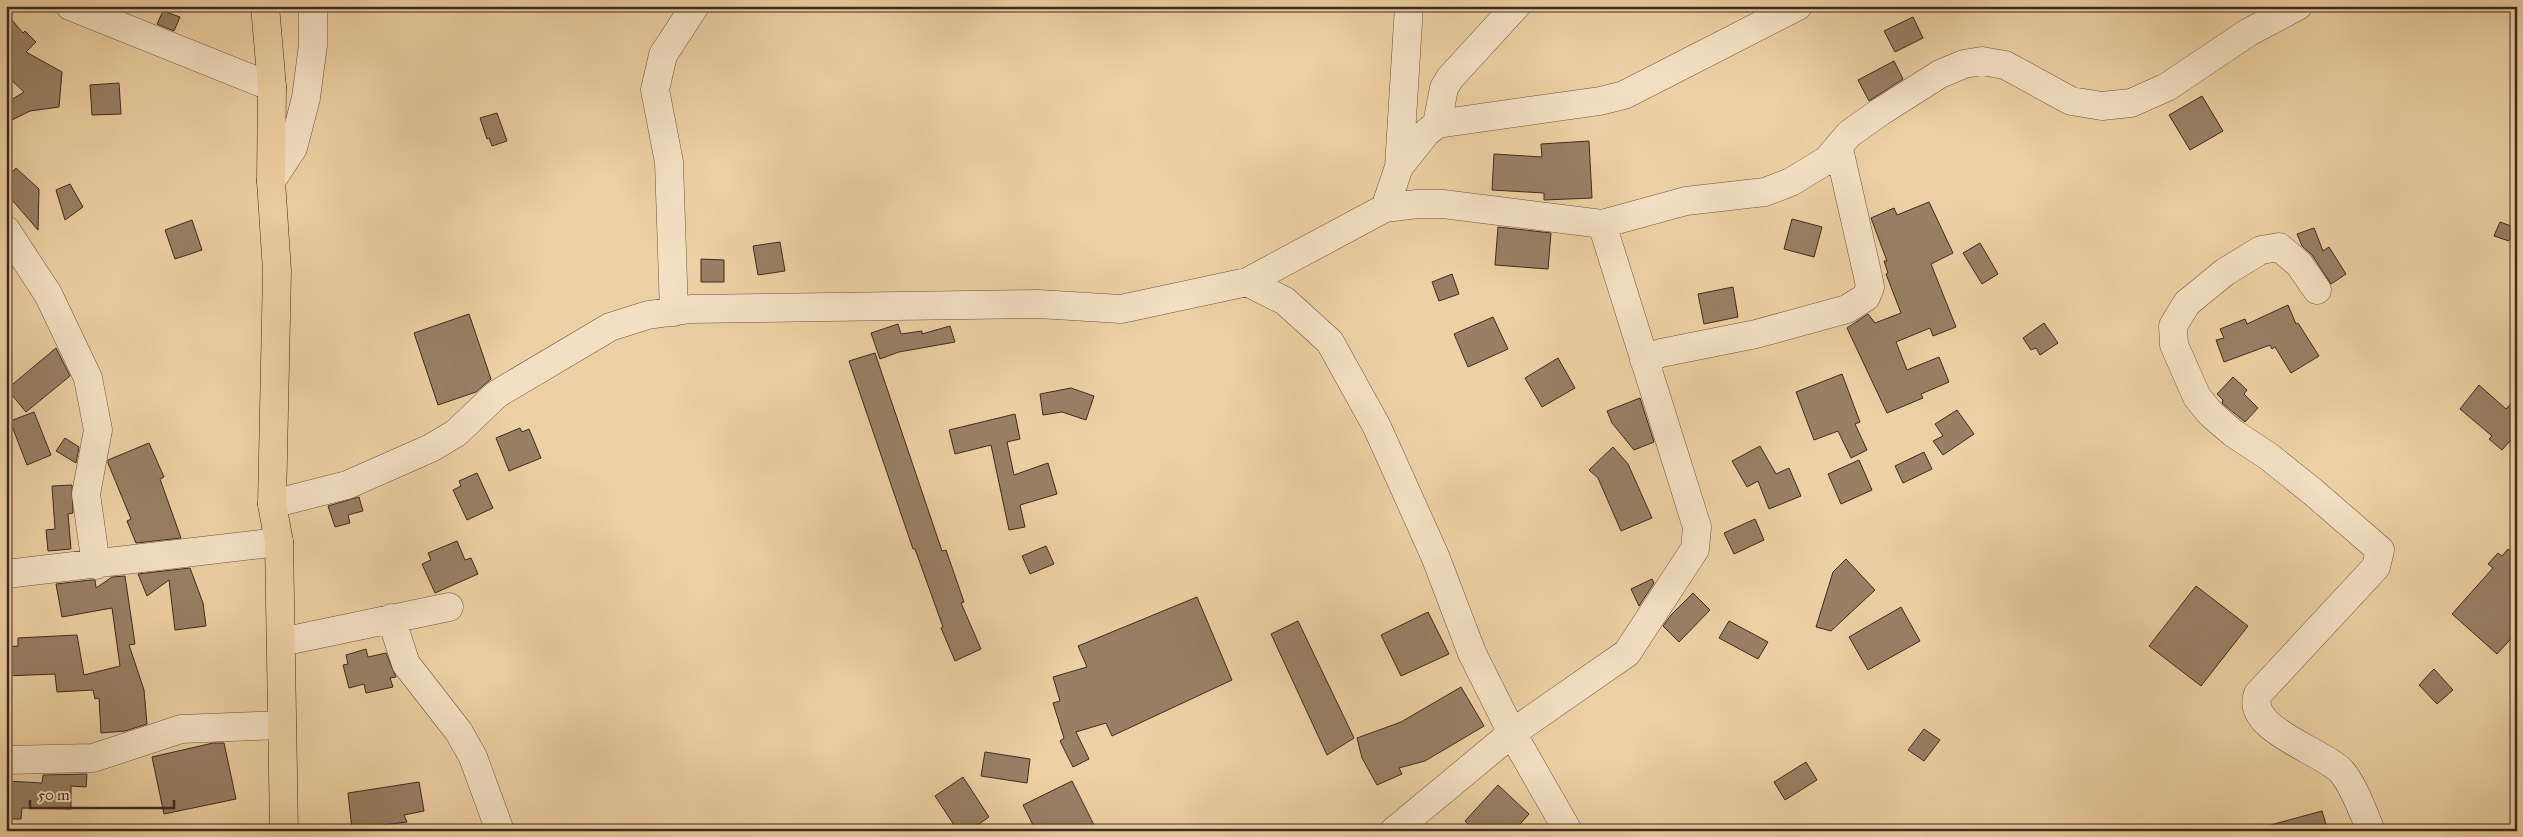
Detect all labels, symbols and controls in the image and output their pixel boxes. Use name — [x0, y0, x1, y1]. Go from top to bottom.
scale bar — [30, 777, 174, 809]
text: 50 m — [38, 786, 70, 804]

